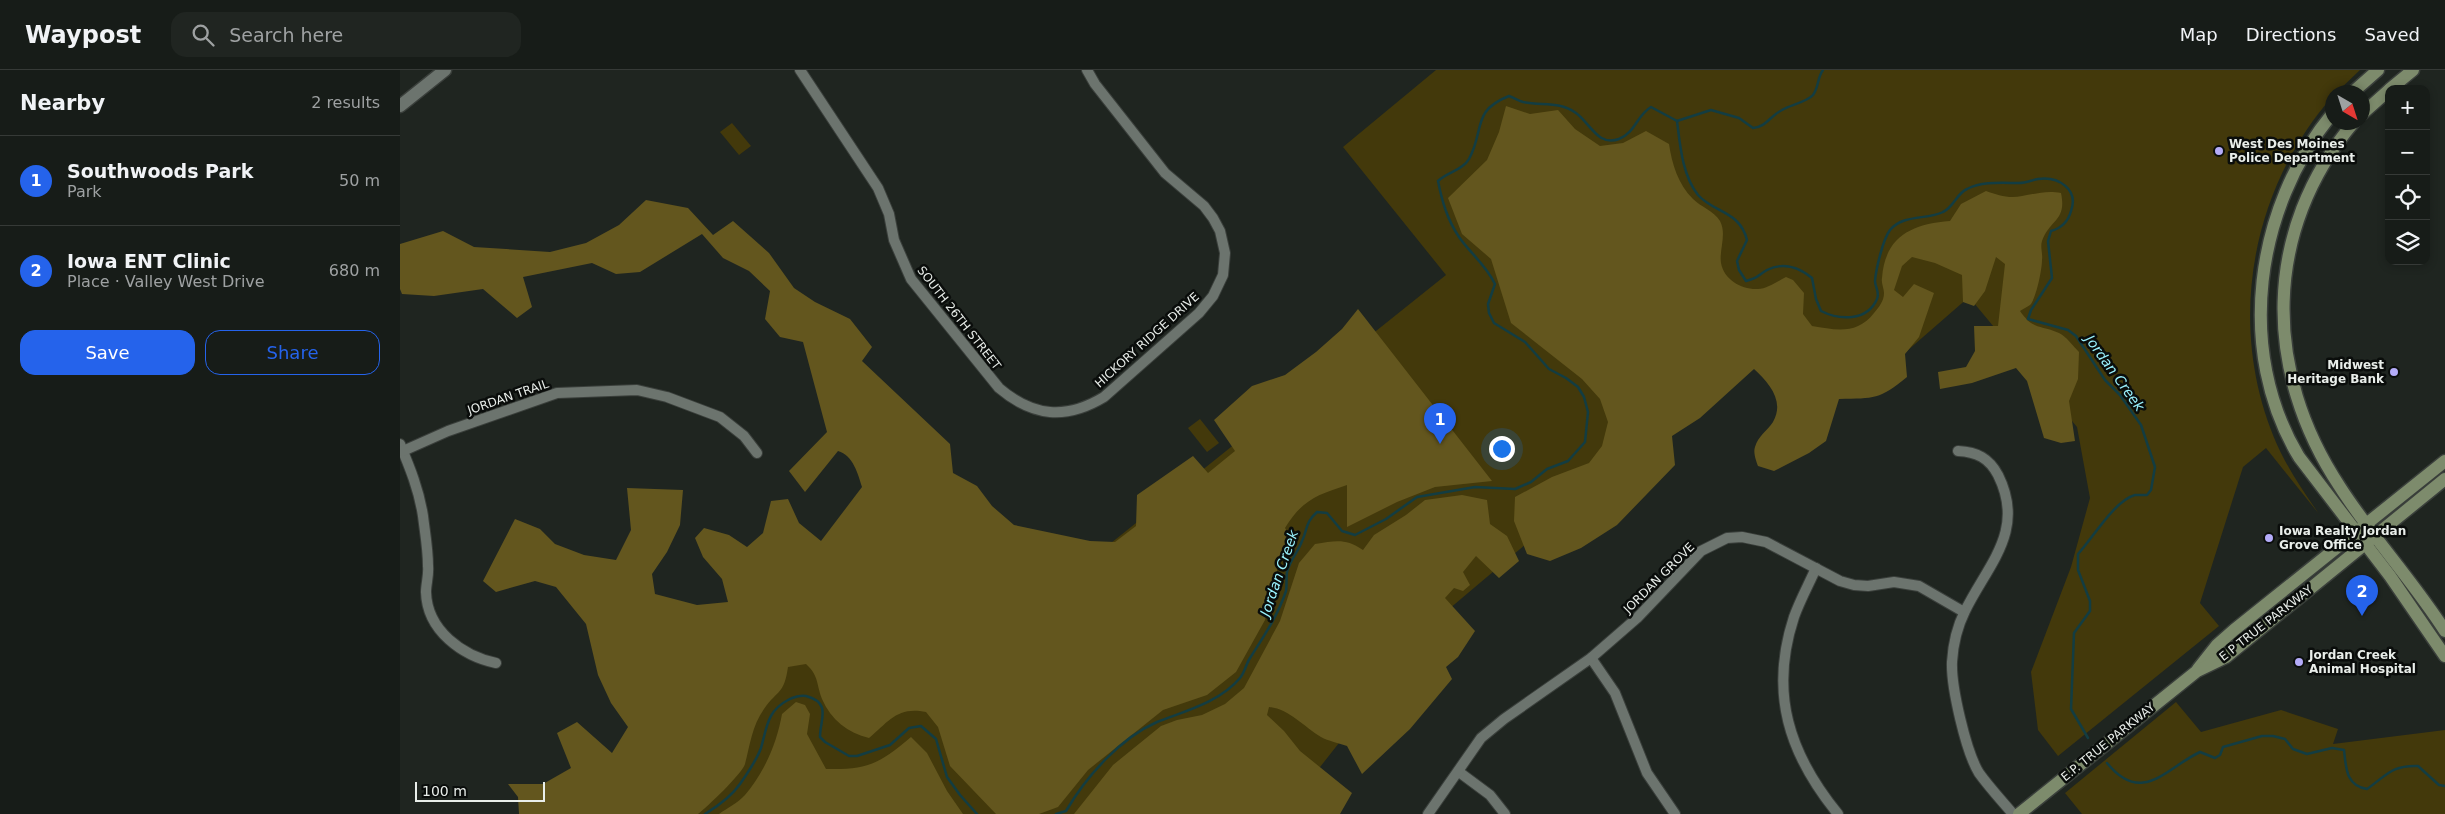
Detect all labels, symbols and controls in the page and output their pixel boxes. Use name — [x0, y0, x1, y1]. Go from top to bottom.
search box — [171, 12, 521, 57]
text: Waypost — [25, 21, 141, 49]
icon: search — [189, 21, 217, 49]
text: Search here — [229, 24, 343, 46]
text: Map — [2180, 24, 2218, 45]
text: Directions — [2246, 24, 2336, 45]
text: Saved — [2364, 24, 2420, 45]
north arrow — [2325, 85, 2370, 130]
map controls — [2385, 85, 2430, 265]
button: + — [2385, 85, 2430, 130]
text: Nearby — [20, 91, 105, 115]
text: 2 results — [311, 93, 380, 112]
button: − — [2385, 130, 2430, 175]
place label: West Des Moines Police Department — [2229, 137, 2355, 165]
marker: West Des Moines Police Department — [2213, 145, 2225, 157]
text: Southwoods Park — [67, 160, 253, 182]
text: 1 — [30, 171, 42, 190]
text: 50 m — [339, 171, 380, 190]
button: locate — [2385, 175, 2430, 220]
text: Park — [67, 182, 102, 201]
button: layers — [2385, 220, 2430, 265]
text: Iowa ENT Clinic — [67, 250, 231, 272]
text: 2 — [30, 261, 42, 280]
text: 680 m — [329, 261, 380, 280]
street label: SOUTH 26TH STREET — [914, 264, 1004, 373]
text: Place · Valley West Drive — [67, 272, 265, 291]
street label: HICKORY RIDGE DRIVE — [1092, 290, 1202, 390]
water label: Jordan Creek — [2080, 329, 2148, 415]
button: Save — [20, 330, 195, 375]
button: Share — [205, 330, 380, 375]
place label: Midwest Heritage Bank — [2287, 358, 2385, 386]
marker: Midwest Heritage Bank — [2388, 366, 2400, 378]
street label: JORDAN TRAIL — [465, 376, 551, 418]
pin: 1 — [1424, 403, 1456, 444]
your location — [1489, 436, 1515, 462]
place label: Iowa Realty Jordan Grove Office — [2279, 524, 2406, 552]
water label: Jordan Creek — [1256, 527, 1302, 621]
marker: Iowa Realty Jordan Grove Office — [2263, 532, 2275, 544]
street label: JORDAN GROVE — [1620, 540, 1697, 617]
pin: 2 — [2346, 575, 2378, 616]
street label: E P TRUE PARKWAY — [2217, 582, 2316, 664]
place label: Jordan Creek Animal Hospital — [2308, 648, 2416, 676]
marker: Jordan Creek Animal Hospital — [2293, 656, 2305, 668]
street label: E.P. TRUE PARKWAY — [2058, 699, 2158, 784]
scale bar — [415, 779, 545, 802]
text: 100 m — [422, 783, 467, 799]

